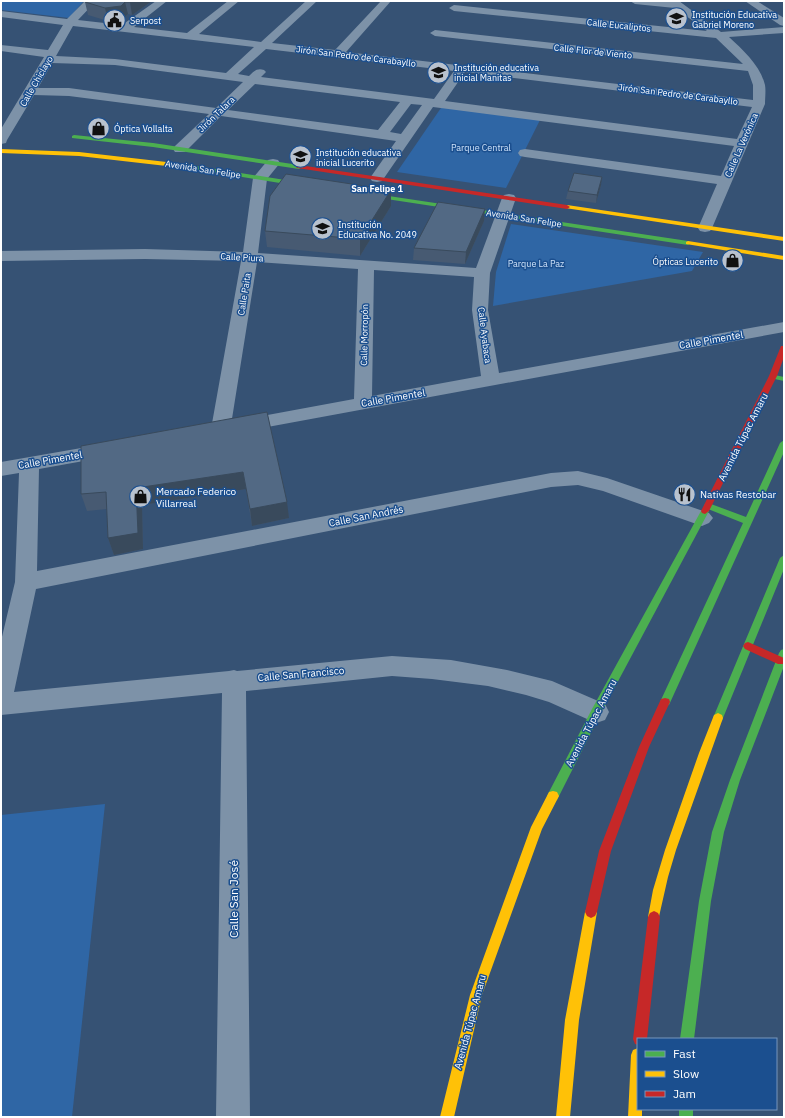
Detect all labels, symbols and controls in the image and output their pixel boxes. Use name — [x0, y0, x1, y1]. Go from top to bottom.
school or university icon: Institución Educativa Gabriel Moreno — [664, 6, 690, 32]
public building icon: Serpost — [102, 7, 128, 33]
place label: Institución Educativa Gabriel Moreno — [692, 9, 777, 30]
place label: Serpost — [130, 15, 161, 26]
street label: Calle Eucaliptos — [586, 16, 652, 34]
street label: Calle Flor de Viento — [553, 41, 633, 61]
street label: Jirón San Pedro de Carabayllo — [295, 43, 417, 69]
street label: Calle Chiclayo — [17, 54, 55, 108]
school or university icon: Institución educativa inicial Manitas — [425, 59, 451, 85]
place label: Institución educativa inicial Manitas — [454, 62, 539, 83]
street label: Jirón San Pedro de Carabayllo — [617, 81, 739, 107]
street label: Jirón Talara — [195, 94, 237, 134]
street label: Calle La Verónica — [722, 111, 760, 179]
shop icon: Óptica Vollalta — [86, 115, 112, 141]
place label: Óptica Vollalta — [114, 122, 173, 134]
park label: Parque Central — [451, 142, 512, 153]
school or university icon: Institución educativa inicial Lucerito — [288, 144, 314, 170]
place label: Institución educativa inicial Lucerito — [316, 147, 401, 168]
street label: Avenida San Felipe — [164, 158, 242, 180]
district label: San Felipe 1 — [351, 183, 403, 194]
street label: Avenida San Felipe — [485, 207, 563, 229]
school or university icon: Institución Educativa No. 2049 — [310, 216, 336, 242]
place label: Institución Educativa No. 2049 — [338, 219, 417, 240]
shop icon: Ópticas Lucerito — [720, 248, 746, 274]
street label: Calle Piura — [220, 250, 264, 264]
place label: Ópticas Lucerito — [653, 255, 718, 267]
park label: Parque La Paz — [508, 258, 564, 269]
street label: Calle Paita — [235, 272, 253, 316]
street label: Calle Morropón — [358, 304, 370, 366]
street label: Calle Ayabaca — [476, 306, 494, 364]
street label: Calle Pimentel — [678, 328, 744, 352]
street label: Calle Pimentel — [360, 386, 426, 410]
street label: Avenida Túpac Amaru — [715, 391, 771, 483]
street label: Calle Pimentel — [17, 448, 83, 472]
restaurant icon: Nativas Restobar — [671, 481, 697, 507]
shop icon: Mercado Federico Villarreal — [127, 484, 153, 510]
place label: Mercado Federico Villarreal — [156, 485, 237, 510]
place label: Nativas Restobar — [700, 488, 777, 501]
street label: Calle San Andrés — [328, 502, 405, 530]
street label: Calle San Francisco — [257, 664, 345, 684]
street label: Avenida Túpac Amaru — [562, 677, 620, 769]
street label: Calle San José — [226, 860, 241, 938]
street label: Avenida Túpac Amaru — [451, 973, 489, 1071]
legend — [637, 1038, 777, 1110]
text: Fast — [673, 1046, 696, 1061]
text: Slow — [673, 1066, 699, 1081]
text: Jam — [673, 1086, 696, 1101]

